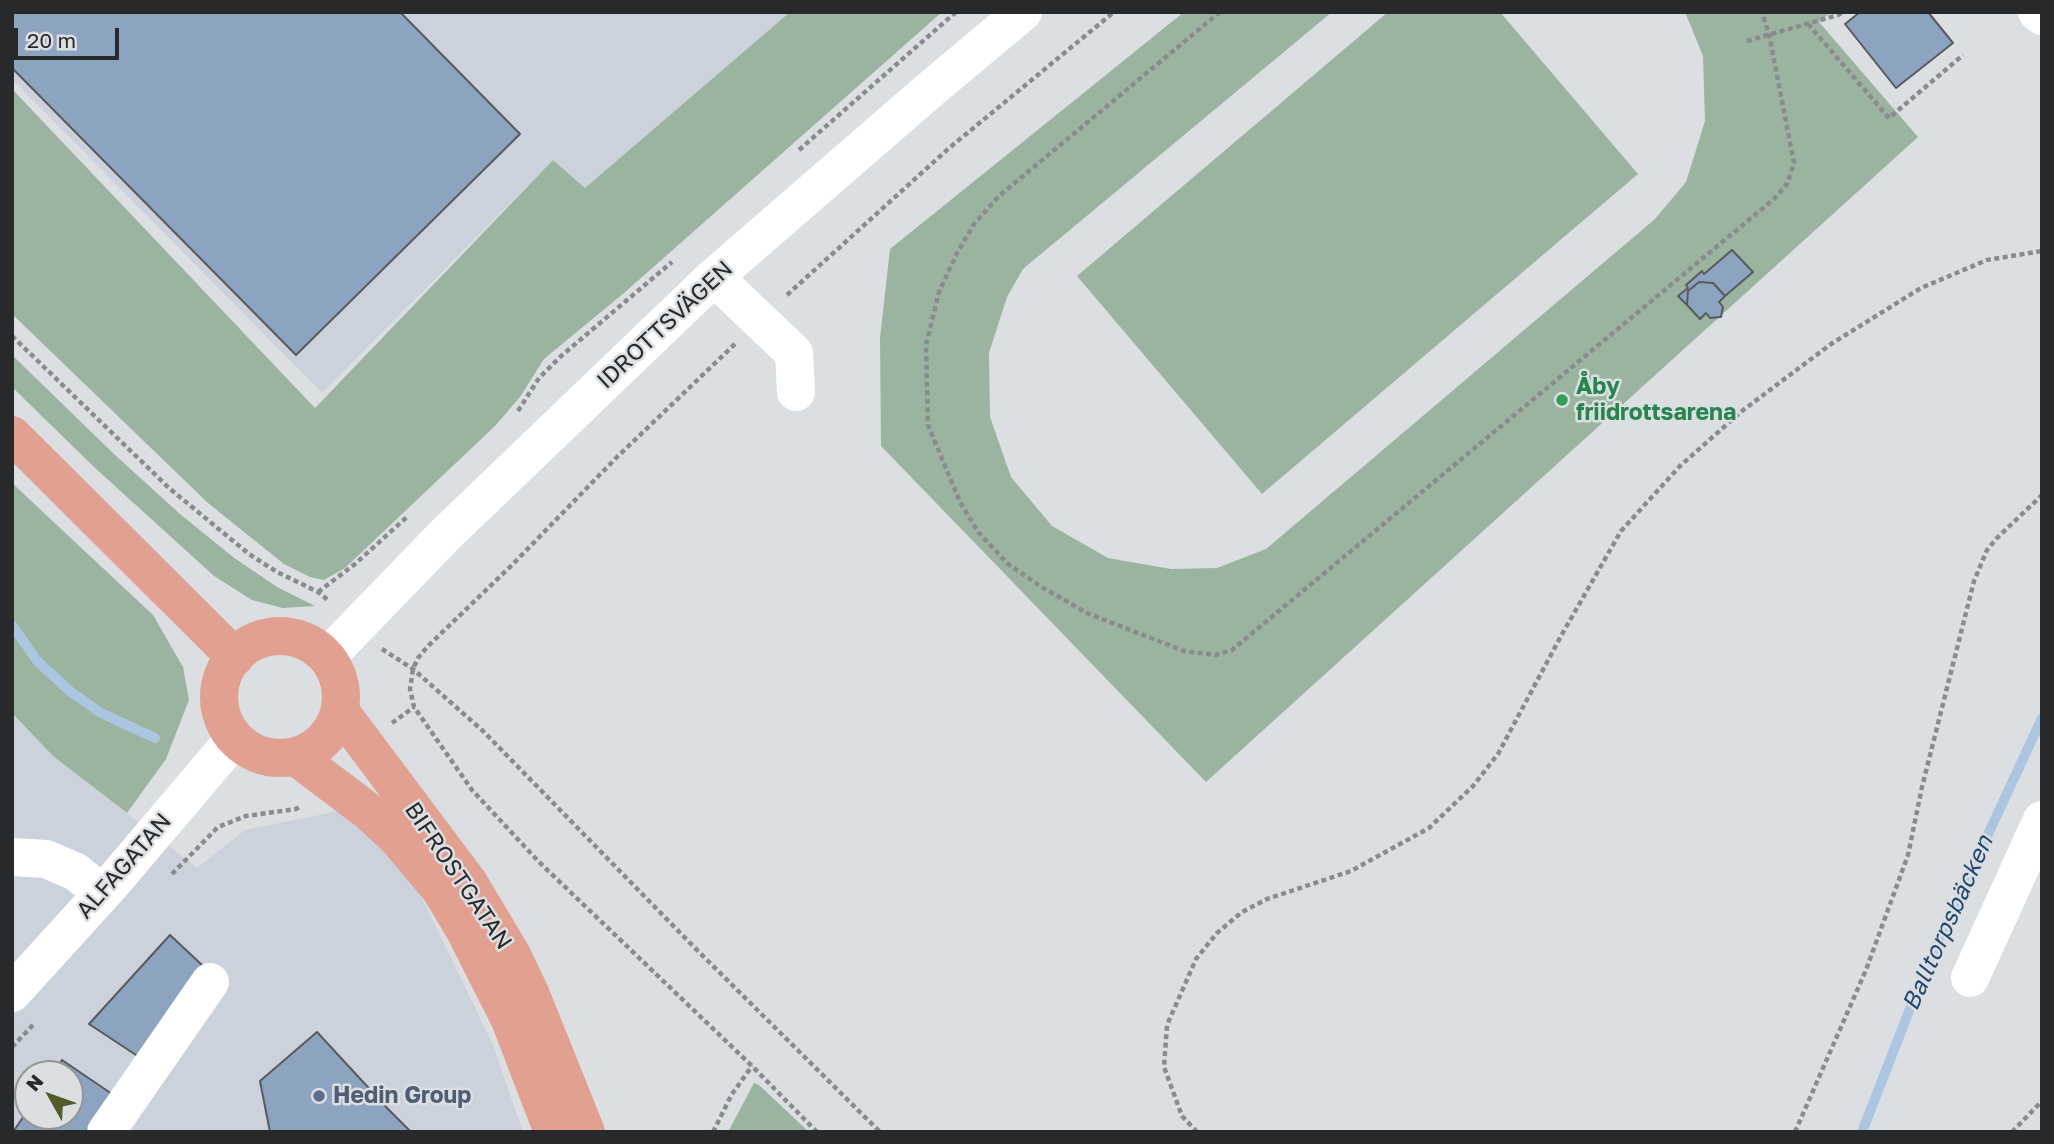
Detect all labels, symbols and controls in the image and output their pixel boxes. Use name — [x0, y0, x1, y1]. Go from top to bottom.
scale bar — [18, 14, 122, 58]
text: 20 m — [27, 27, 76, 53]
street label: IDROTTSVÄGEN — [592, 255, 738, 395]
place label: Åby friidrottsarena — [1576, 373, 1736, 427]
marker: Åby friidrottsarena — [1554, 392, 1570, 408]
street label: BIFROSTGATAN — [398, 797, 518, 955]
street label: ALFAGATAN — [71, 808, 177, 924]
water label: Balltorpsbäcken — [1897, 831, 1999, 1015]
north arrow — [14, 1060, 84, 1130]
text: N — [21, 1070, 48, 1095]
place label: Hedin Group — [333, 1082, 471, 1110]
marker: Hedin Group — [311, 1088, 327, 1104]

